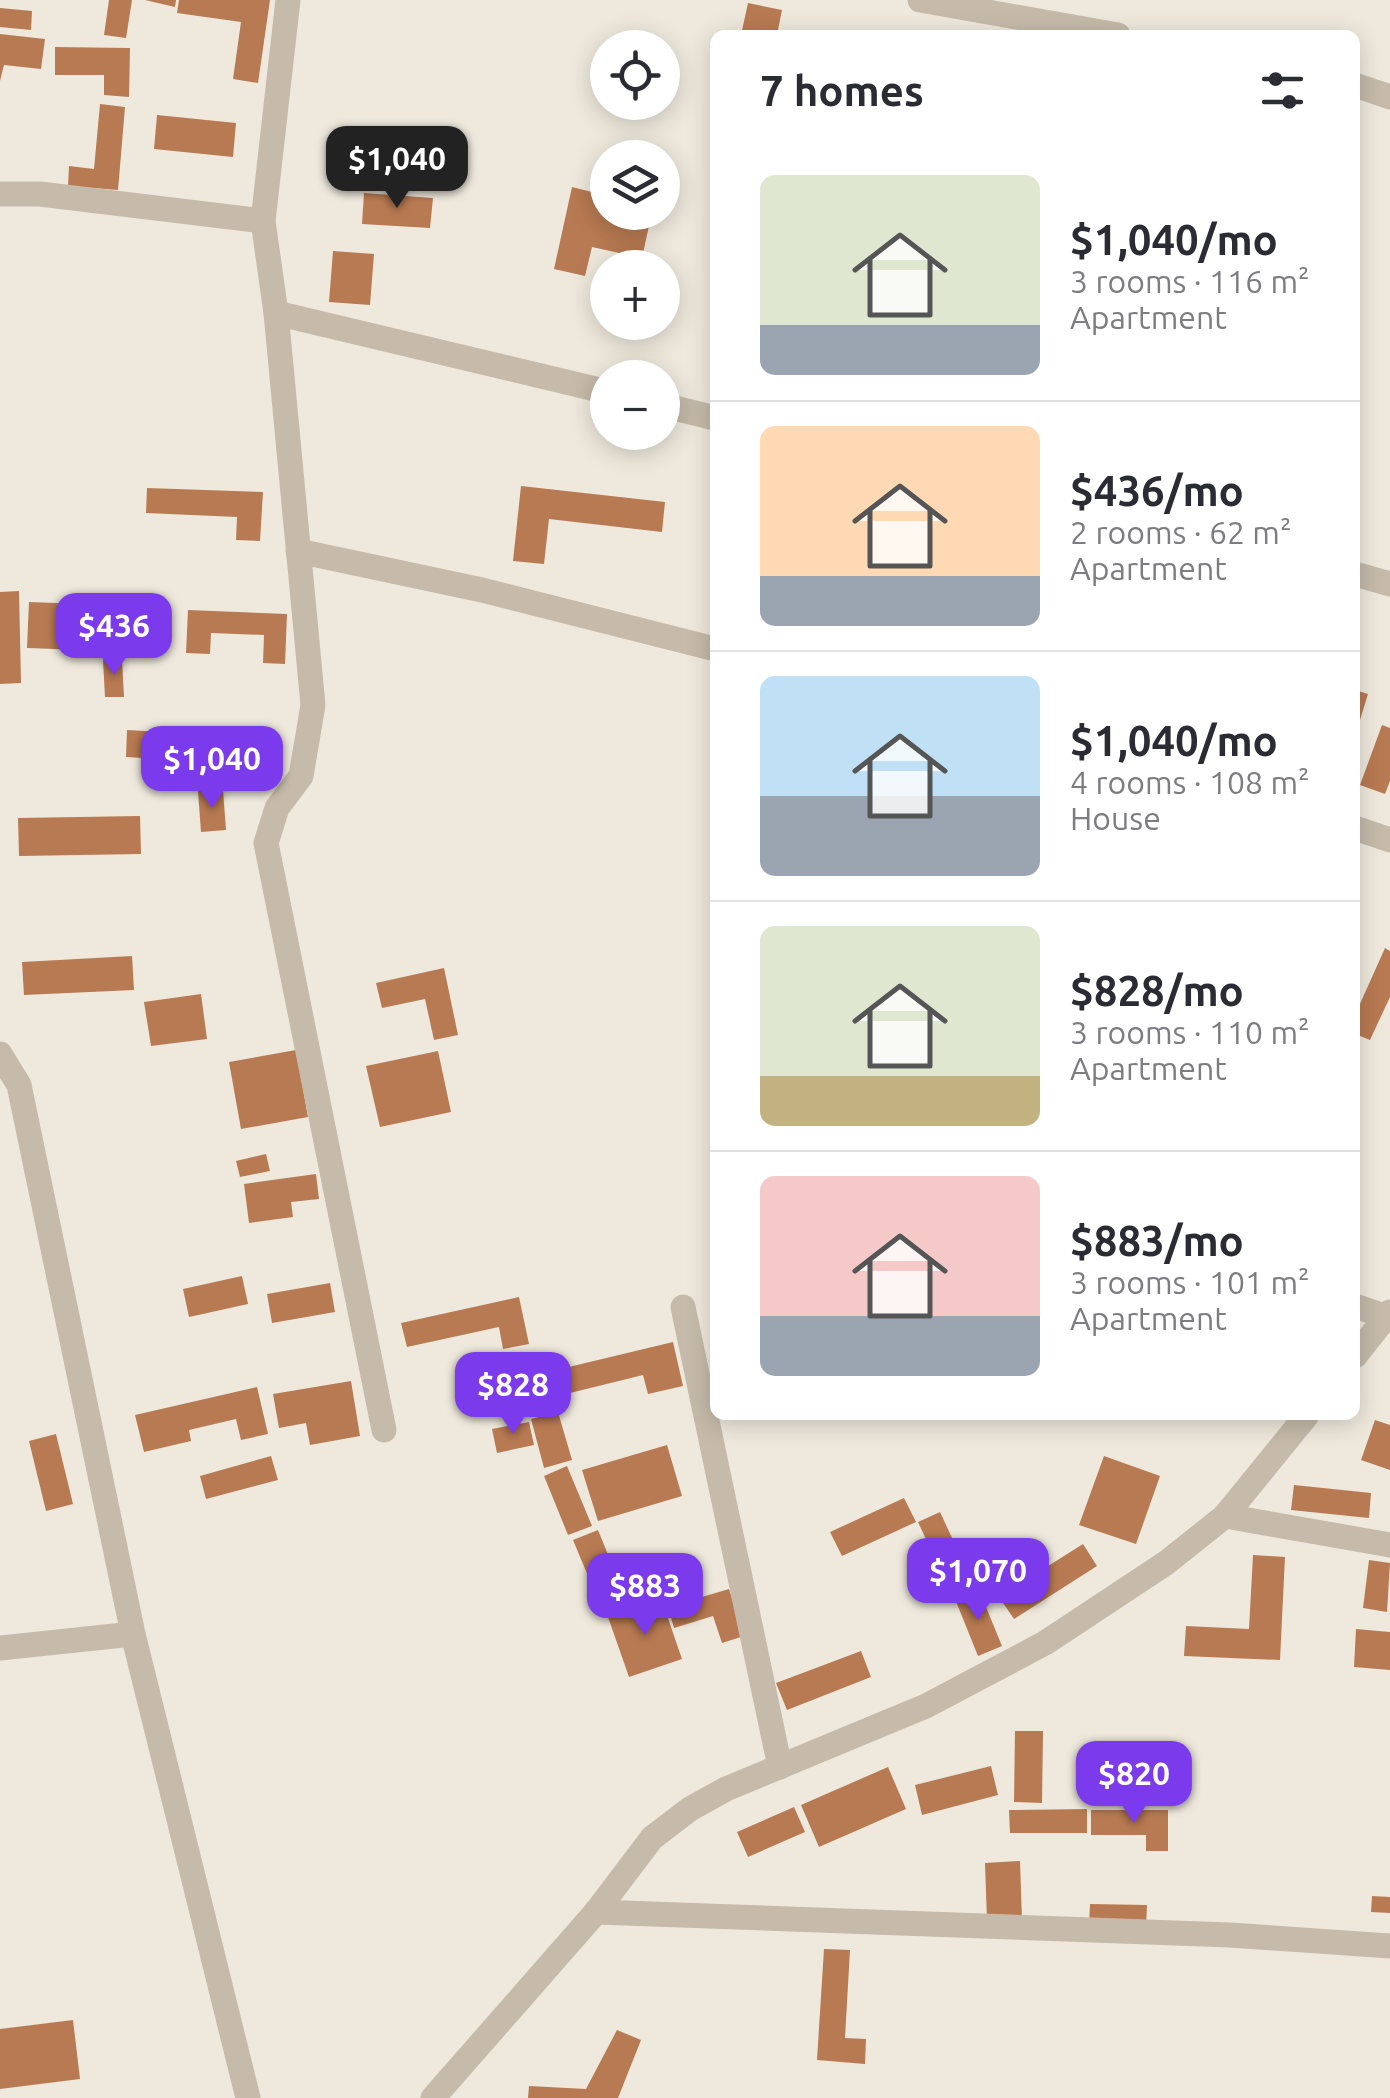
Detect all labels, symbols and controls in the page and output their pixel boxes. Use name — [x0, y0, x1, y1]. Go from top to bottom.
map controls — [590, 30, 680, 450]
button: locate — [590, 30, 680, 120]
icon: filters — [1255, 63, 1310, 118]
text: 7 homes — [760, 67, 924, 114]
pin: $1,040 — [316, 126, 478, 211]
text: $1,040 — [348, 140, 446, 176]
button: layers — [590, 140, 680, 230]
icon: home — [840, 215, 960, 335]
text: $1,040/mo — [1070, 216, 1278, 263]
button: + — [590, 250, 680, 340]
text: 3 rooms · 116 m² — [1070, 263, 1310, 299]
text: Apartment — [1070, 299, 1227, 335]
button: − — [590, 360, 680, 450]
icon: home — [840, 466, 960, 586]
text: $436/mo — [1070, 467, 1244, 514]
text: 2 rooms · 62 m² — [1070, 514, 1291, 550]
text: Apartment — [1070, 550, 1227, 586]
pin: $436 — [55, 593, 173, 678]
text: $436 — [78, 607, 150, 643]
icon: home — [840, 716, 960, 836]
text: $1,040/mo — [1070, 717, 1278, 764]
pin: $1,040 — [131, 726, 293, 811]
text: $1,040 — [163, 740, 261, 776]
text: 4 rooms · 108 m² — [1070, 764, 1310, 800]
text: House — [1070, 800, 1161, 836]
icon: home — [840, 966, 960, 1086]
text: $828/mo — [1070, 967, 1244, 1014]
text: 3 rooms · 110 m² — [1070, 1014, 1310, 1050]
text: Apartment — [1070, 1050, 1227, 1086]
icon: home — [840, 1216, 960, 1336]
text: $883/mo — [1070, 1217, 1244, 1264]
text: 3 rooms · 101 m² — [1070, 1264, 1310, 1300]
text: Apartment — [1070, 1300, 1227, 1336]
pin: $828 — [454, 1352, 572, 1437]
text: $828 — [477, 1366, 549, 1402]
pin: $1,070 — [897, 1538, 1059, 1623]
text: $1,070 — [929, 1552, 1027, 1588]
pin: $883 — [586, 1553, 704, 1638]
text: $883 — [609, 1567, 681, 1603]
pin: $820 — [1075, 1741, 1193, 1826]
text: $820 — [1098, 1755, 1170, 1791]

